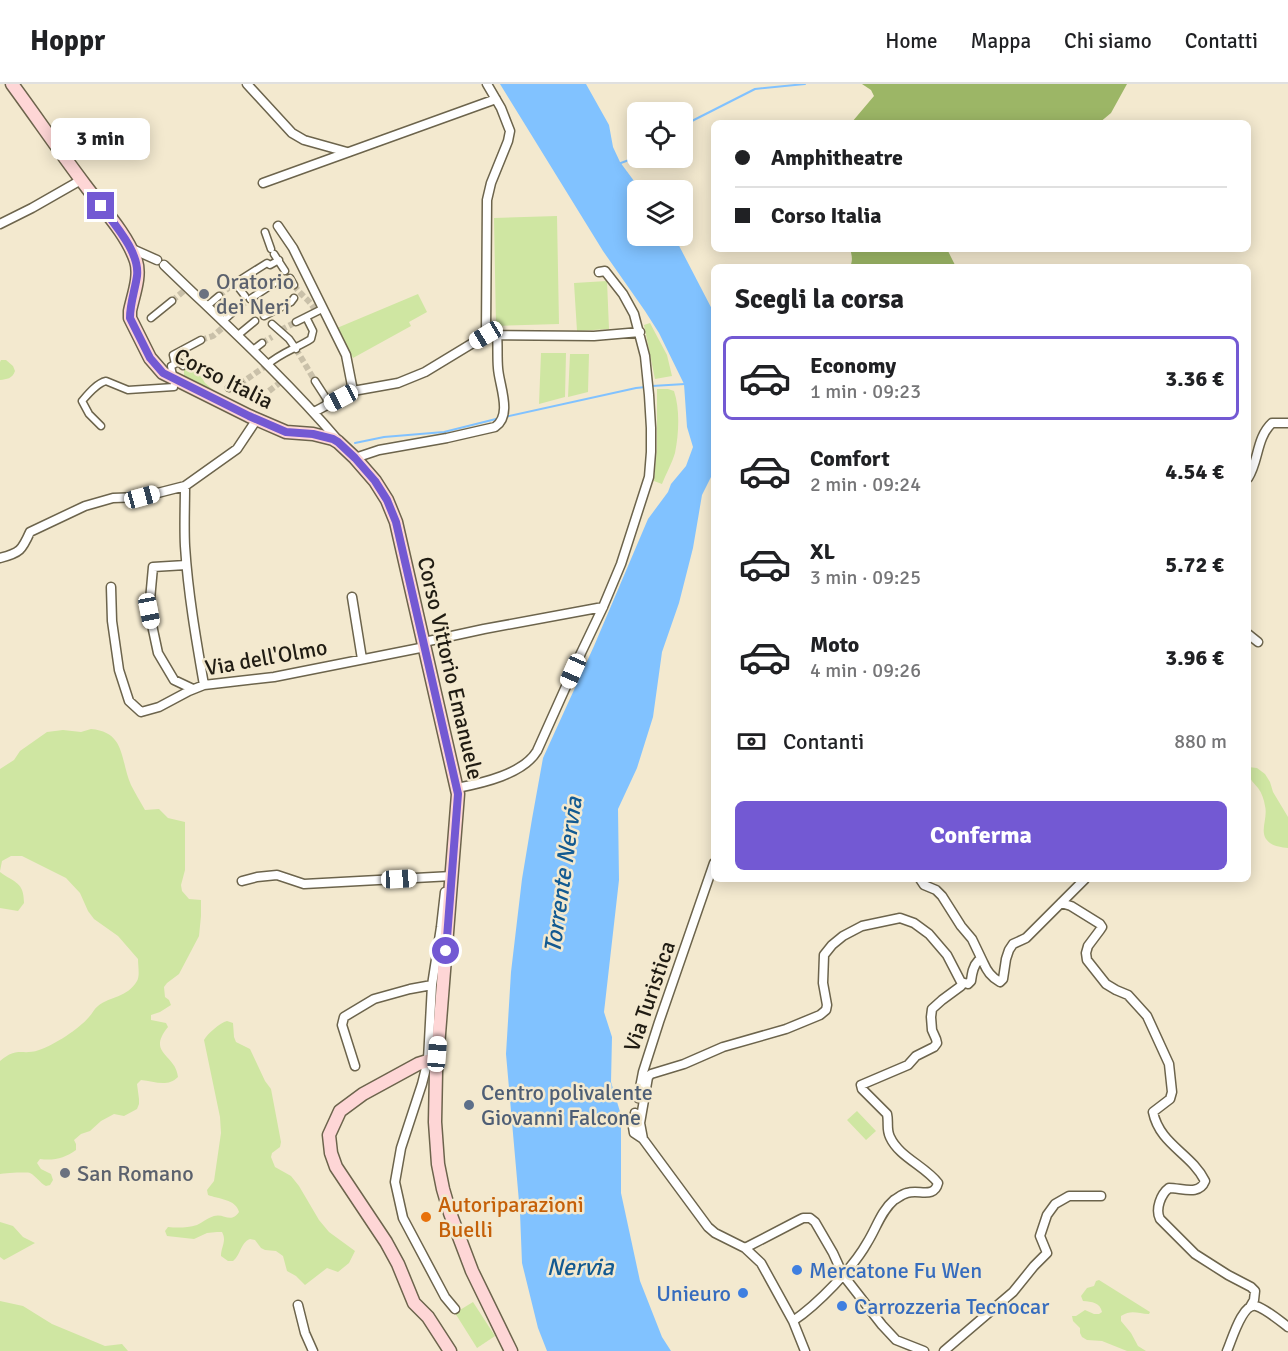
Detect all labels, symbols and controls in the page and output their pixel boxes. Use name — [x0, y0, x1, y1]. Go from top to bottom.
text: Hoppr — [30, 24, 105, 58]
text: Home — [885, 28, 938, 54]
text: Mappa — [971, 28, 1031, 54]
text: Chi siamo — [1064, 28, 1152, 54]
text: Contatti — [1185, 28, 1258, 54]
map controls — [627, 102, 693, 246]
button: locate — [627, 102, 693, 168]
callout: 3 min — [51, 119, 150, 161]
text: 3 min — [76, 126, 125, 151]
text: Amphitheatre — [771, 144, 903, 171]
button: layers — [627, 180, 693, 246]
route end — [87, 192, 114, 219]
text: Corso Italia — [771, 202, 881, 229]
place label: Oratorio dei Neri — [216, 268, 294, 320]
text: Scegli la corsa — [735, 283, 904, 316]
marker: Oratorio dei Neri — [197, 287, 211, 301]
car — [466, 318, 506, 352]
street label: Corso Italia — [170, 342, 278, 415]
icon: car — [738, 351, 792, 405]
text: Economy — [810, 352, 896, 379]
text: 3.36 € — [1165, 365, 1224, 392]
text: 1 min · 09:23 — [810, 379, 921, 404]
car — [321, 382, 361, 414]
icon: car — [738, 444, 792, 498]
text: Comfort — [810, 445, 890, 472]
text: 4.54 € — [1165, 458, 1224, 485]
text: 2 min · 09:24 — [810, 472, 921, 497]
car — [122, 484, 162, 510]
icon: car — [738, 537, 792, 591]
text: XL — [810, 538, 835, 565]
text: 5.72 € — [1165, 551, 1224, 578]
street label: Corso Vittorio Emanuele — [412, 554, 489, 782]
text: 3 min · 09:25 — [810, 565, 921, 590]
car — [137, 592, 161, 630]
icon: car — [738, 630, 792, 684]
text: Moto — [810, 631, 859, 658]
street label: Via dell'Olmo — [203, 633, 329, 682]
text: 3.96 € — [1165, 644, 1224, 671]
car — [557, 651, 589, 691]
text: 4 min · 09:26 — [810, 658, 921, 683]
icon: cash — [735, 725, 768, 758]
text: Contanti — [783, 728, 864, 755]
text: 880 m — [1174, 729, 1227, 754]
water label: Torrente Nervia — [537, 794, 589, 955]
button: Conferma — [735, 801, 1227, 870]
car — [381, 869, 417, 889]
route start — [432, 937, 459, 964]
street label: Via Turistica — [618, 937, 681, 1055]
car — [426, 1035, 448, 1073]
place label: Centro polivalente Giovanni Falcone — [481, 1079, 653, 1131]
marker: Centro polivalente Giovanni Falcone — [462, 1098, 476, 1112]
place label: San Romano — [77, 1160, 194, 1187]
marker: San Romano — [58, 1166, 72, 1180]
place label: Autoriparazioni Buelli — [438, 1191, 584, 1243]
marker: Autoriparazioni Buelli — [419, 1210, 433, 1224]
water label: Nervia — [546, 1252, 614, 1282]
place label: Mercatone Fu Wen — [809, 1257, 982, 1284]
marker: Mercatone Fu Wen — [790, 1263, 804, 1277]
place label: Unieuro — [656, 1280, 731, 1307]
marker: Unieuro — [736, 1286, 750, 1300]
place label: Carrozzeria Tecnocar — [854, 1293, 1049, 1320]
marker: Carrozzeria Tecnocar — [835, 1299, 849, 1313]

